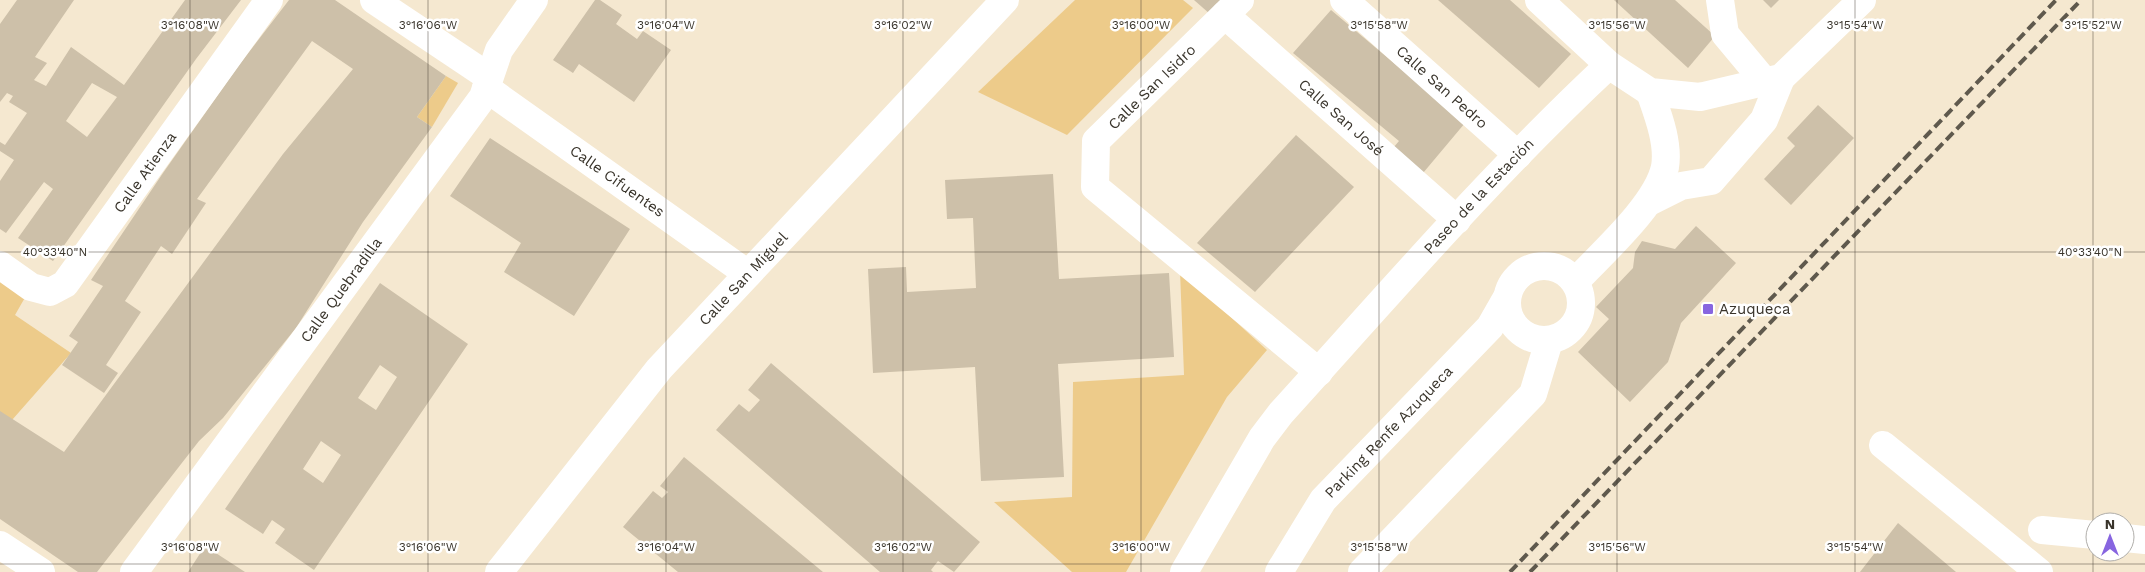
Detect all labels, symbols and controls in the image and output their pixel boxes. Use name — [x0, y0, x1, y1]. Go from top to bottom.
text: 3°16'08"W — [161, 18, 220, 32]
text: 3°16'06"W — [399, 18, 458, 32]
text: 3°16'04"W — [637, 18, 695, 32]
text: 3°16'02"W — [874, 18, 933, 32]
text: 3°16'00"W — [1112, 18, 1171, 32]
text: 3°15'58"W — [1350, 18, 1408, 32]
text: 3°15'56"W — [1588, 18, 1646, 32]
text: 3°15'54"W — [1826, 18, 1884, 32]
text: 3°15'52"W — [2064, 18, 2122, 32]
street label: Calle San Isidro — [1105, 41, 1199, 133]
street label: Calle San Pedro — [1392, 42, 1491, 132]
street label: Calle San José — [1295, 75, 1387, 160]
street label: Calle Atienza — [110, 128, 181, 216]
street label: Paseo de la Estación — [1420, 135, 1538, 258]
street label: Calle Cifuentes — [566, 141, 668, 221]
street label: Calle San Miguel — [695, 228, 792, 329]
street label: Calle Quebradilla — [297, 234, 386, 346]
text: 40°33'40"N — [23, 245, 87, 259]
text: 40°33'40"N — [2058, 245, 2122, 259]
place label: Azuqueca — [1719, 300, 1791, 318]
marker: Azuqueca — [1701, 302, 1715, 316]
street label: Parking Renfe Azuqueca — [1321, 362, 1457, 502]
north arrow — [2085, 512, 2135, 562]
text: N — [2105, 516, 2115, 532]
text: 3°16'08"W — [161, 540, 220, 554]
text: 3°16'06"W — [399, 540, 458, 554]
text: 3°16'04"W — [637, 540, 695, 554]
text: 3°16'02"W — [874, 540, 933, 554]
text: 3°16'00"W — [1112, 540, 1171, 554]
text: 3°15'58"W — [1350, 540, 1408, 554]
text: 3°15'56"W — [1588, 540, 1646, 554]
text: 3°15'54"W — [1826, 540, 1884, 554]

